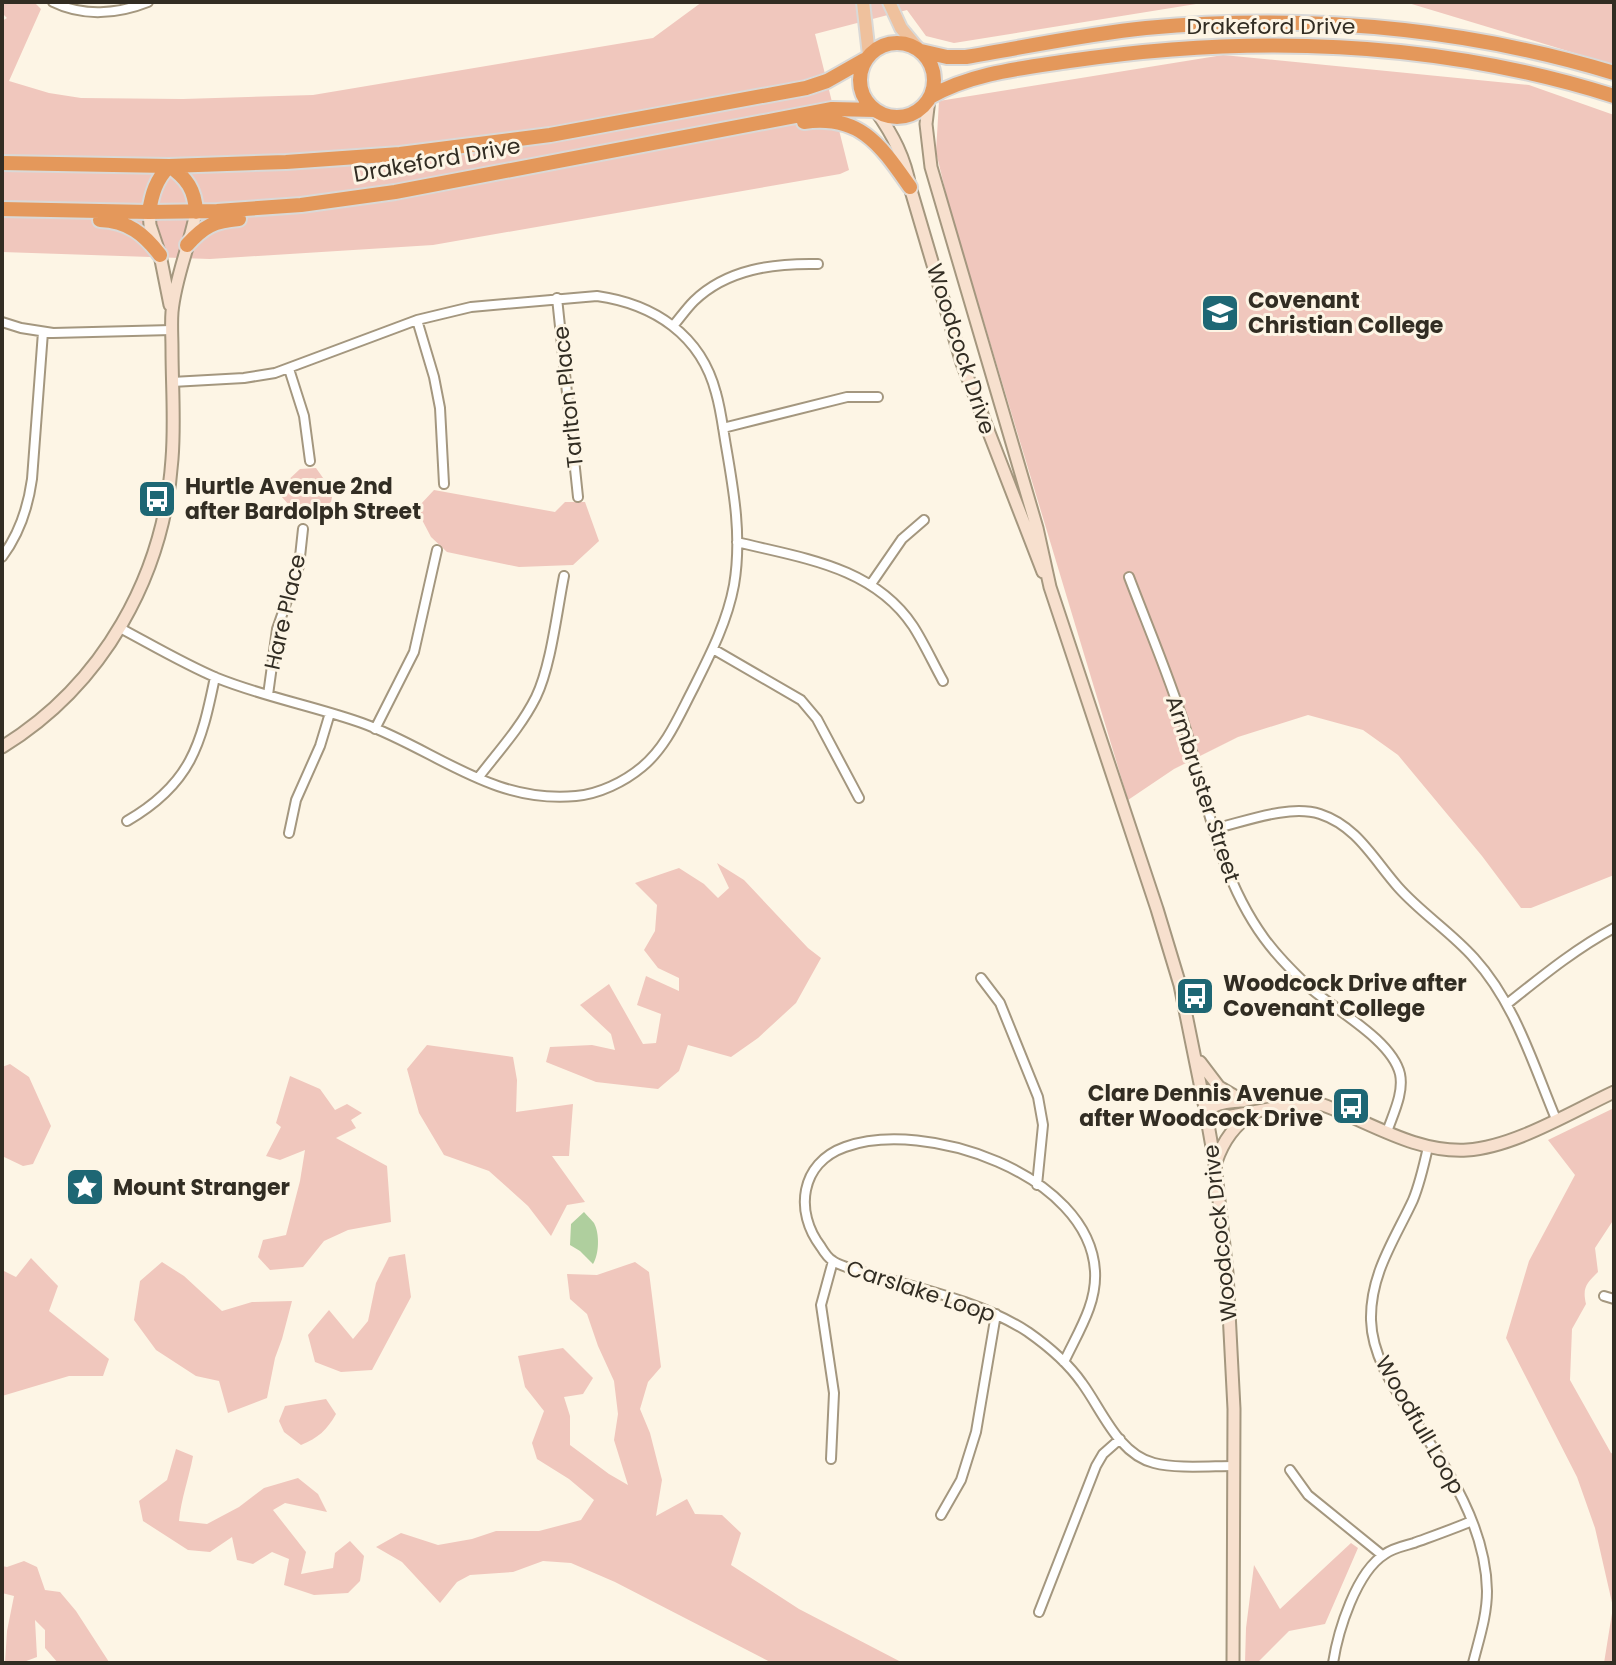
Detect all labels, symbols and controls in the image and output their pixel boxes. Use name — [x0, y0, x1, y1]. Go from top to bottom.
street label: Drakeford Drive — [1186, 11, 1356, 42]
street label: Drakeford Drive — [351, 130, 523, 190]
street label: Woodcock Drive — [919, 260, 1003, 438]
place label: Covenant Christian College — [1248, 285, 1443, 341]
school or university icon: Covenant Christian College — [1199, 292, 1241, 334]
street label: Tarlton Place — [545, 325, 591, 469]
place label: Hurtle Avenue 2nd after Bardolph Street — [185, 471, 421, 527]
bus stop icon: Hurtle Avenue 2nd after Bardolph Street — [136, 478, 178, 520]
street label: Hare Place — [257, 551, 313, 673]
street label: Armbruster Street — [1158, 692, 1248, 886]
place label: Woodcock Drive after Covenant College — [1223, 968, 1467, 1024]
bus stop icon: Woodcock Drive after Covenant College — [1174, 975, 1216, 1017]
place label: Clare Dennis Avenue after Woodcock Drive — [1079, 1078, 1323, 1134]
bus stop icon: Clare Dennis Avenue after Woodcock Drive — [1330, 1085, 1372, 1127]
street label: Woodcock Drive — [1195, 1143, 1245, 1323]
place icon: Mount Stranger — [64, 1166, 106, 1208]
place label: Mount Stranger — [113, 1172, 290, 1203]
street label: Carslake Loop — [842, 1252, 1000, 1330]
street label: Woodfull Loop — [1368, 1350, 1472, 1500]

